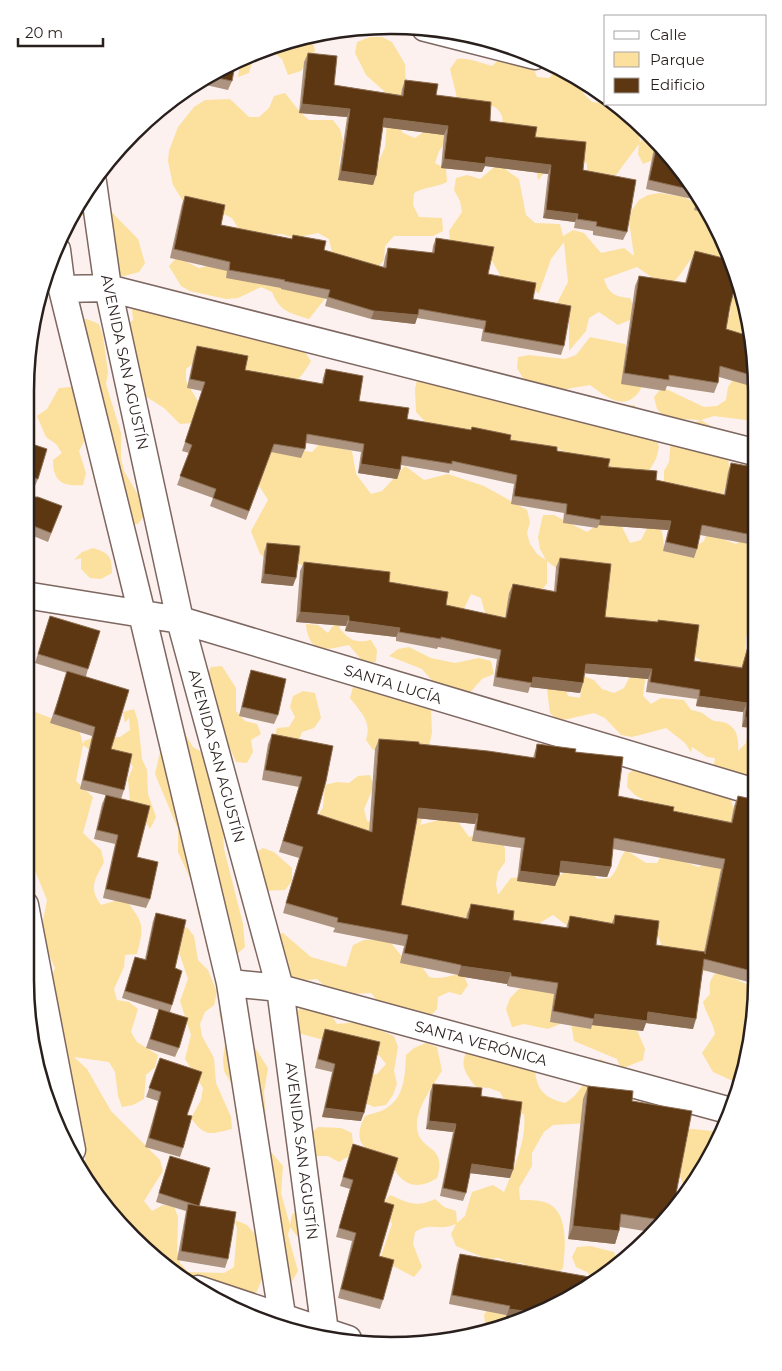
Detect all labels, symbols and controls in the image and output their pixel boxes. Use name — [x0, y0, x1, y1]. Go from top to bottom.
scale bar — [18, 15, 102, 47]
legend — [604, 15, 767, 105]
text: 20 m — [25, 23, 63, 42]
text: Calle — [650, 25, 687, 44]
text: Parque — [650, 50, 705, 69]
text: Edificio — [650, 75, 705, 94]
street label: AVENIDA SAN AGUSTÍN — [97, 273, 153, 451]
street label: SANTA LUCÍA — [342, 660, 444, 708]
street label: AVENIDA SAN AGUSTÍN — [185, 667, 249, 845]
street label: SANTA VERÓNICA — [413, 1016, 550, 1070]
street label: AVENIDA SAN AGUSTÍN — [282, 1061, 322, 1241]

